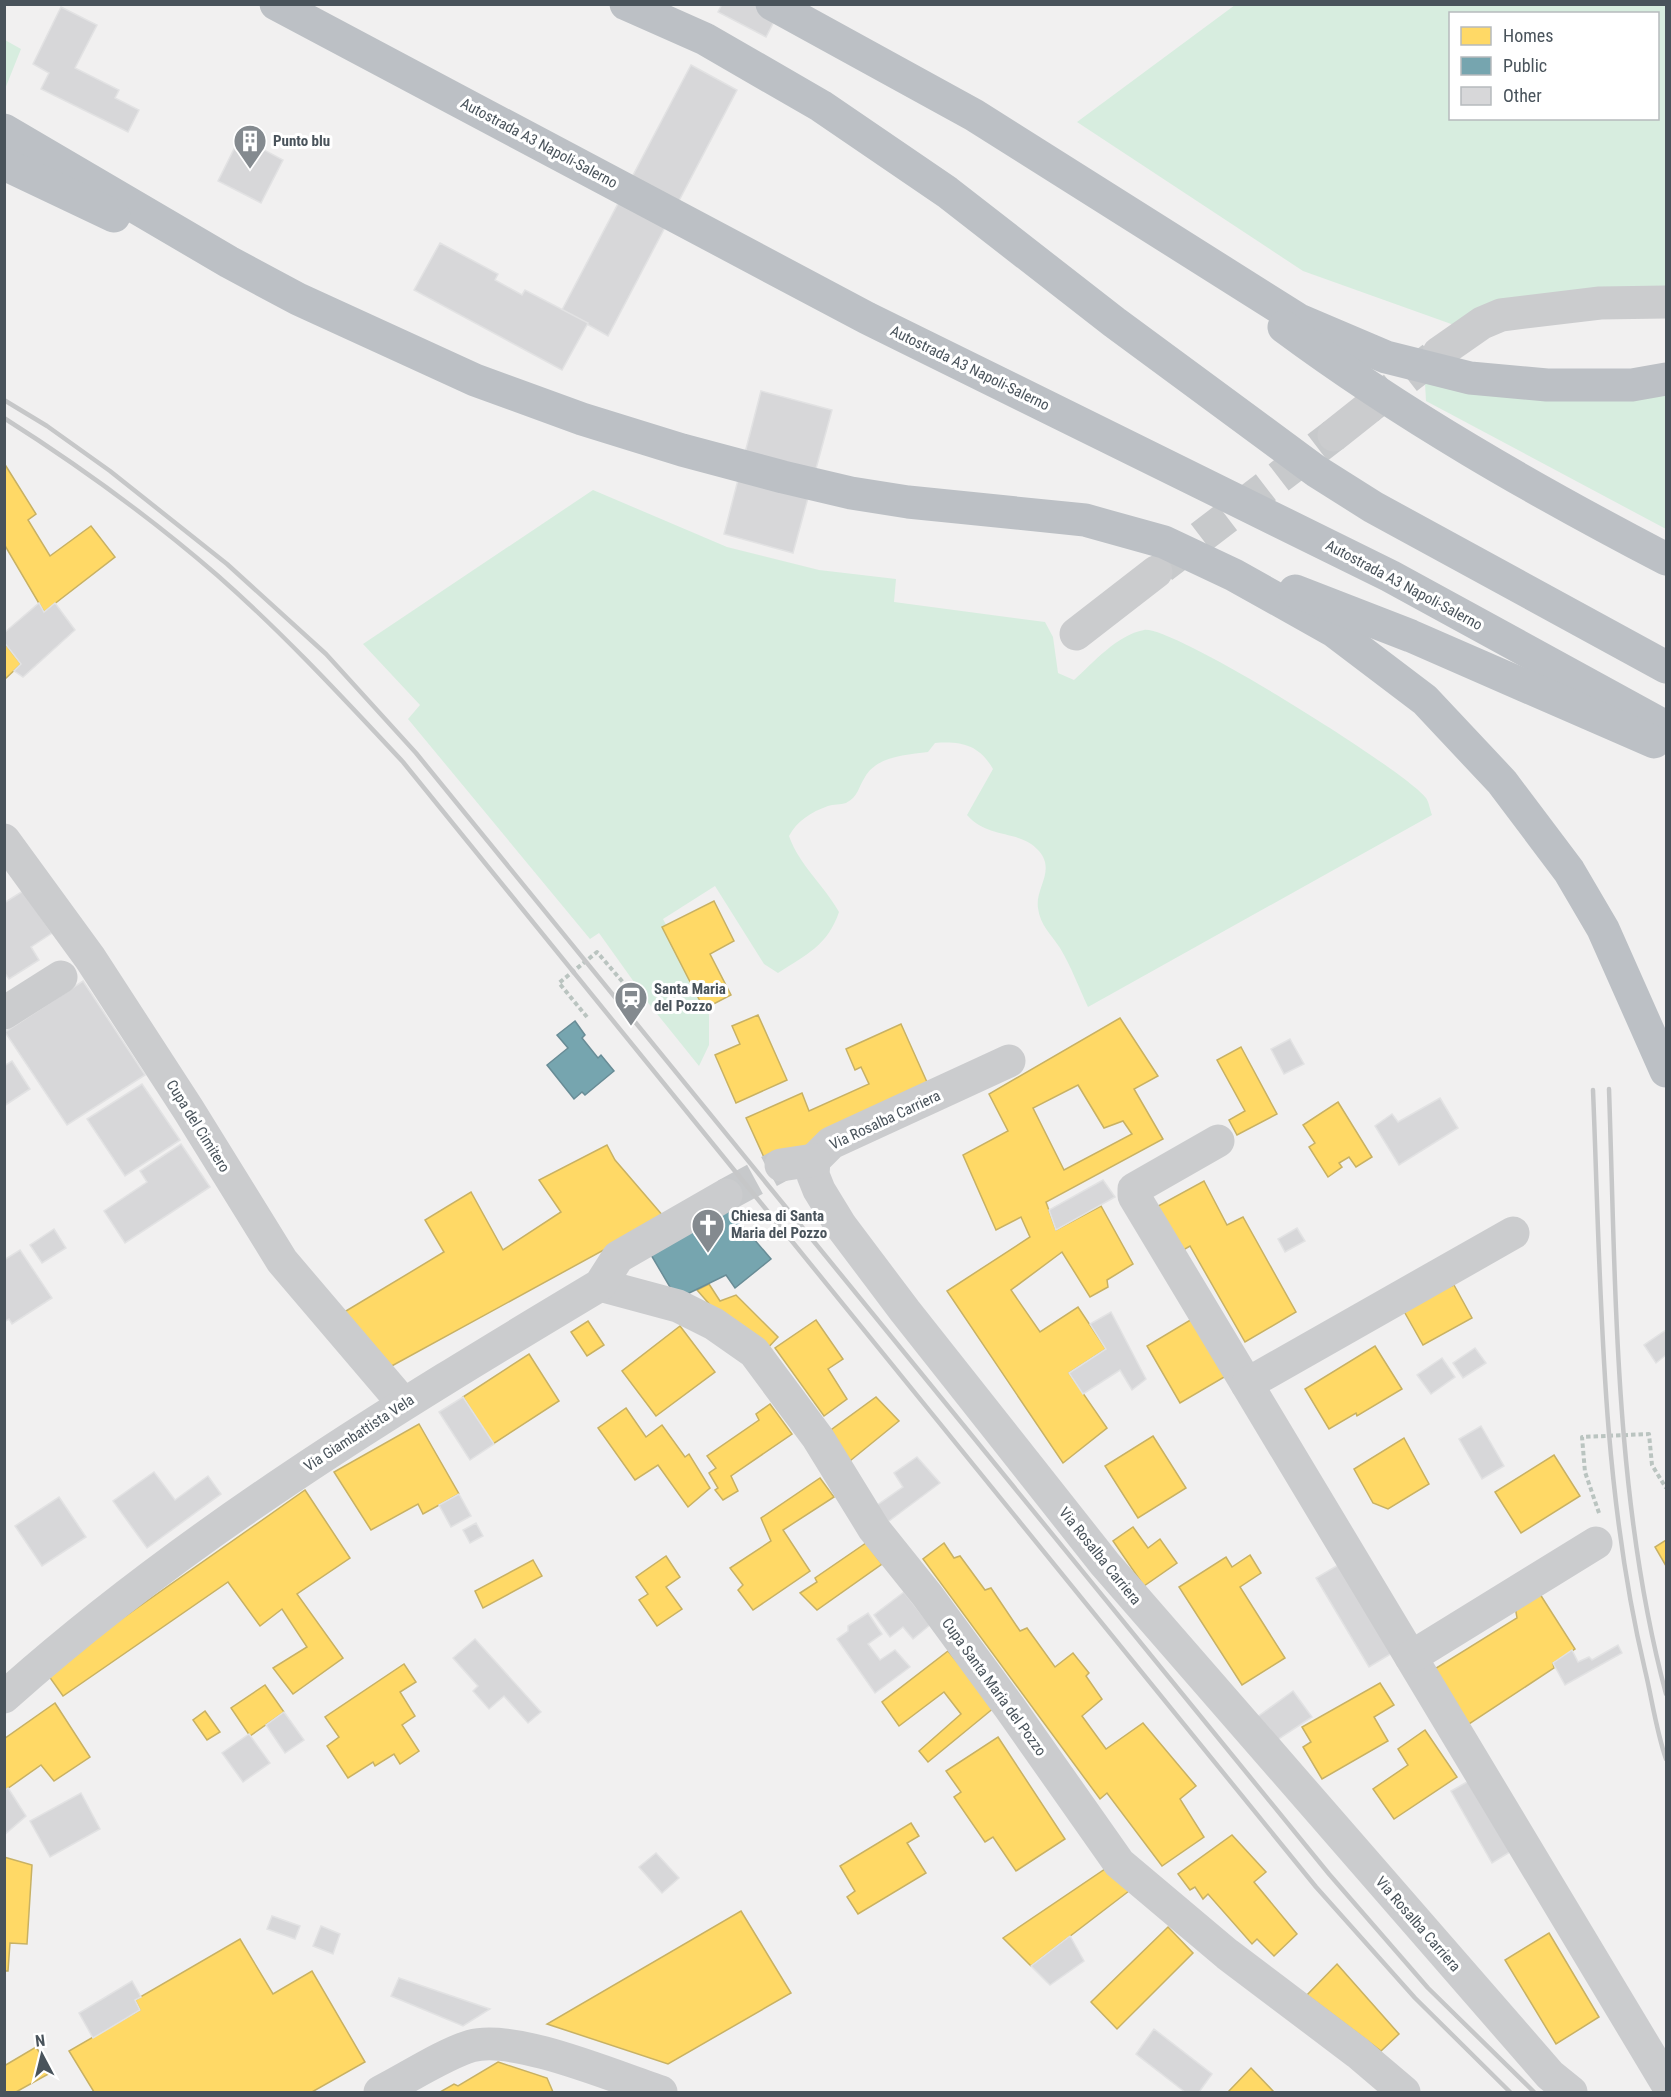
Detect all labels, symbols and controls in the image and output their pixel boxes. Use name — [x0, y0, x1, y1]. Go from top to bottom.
legend — [1449, 12, 1659, 120]
text: Homes — [1503, 25, 1553, 46]
text: Public — [1503, 55, 1547, 76]
text: Other — [1503, 85, 1542, 106]
street label: Autostrada A3 Napoli-Salerno — [458, 94, 620, 192]
building icon: Punto blu — [232, 123, 268, 170]
place label: Punto blu — [273, 132, 330, 150]
street label: Autostrada A3 Napoli-Salerno — [888, 322, 1052, 414]
street label: Autostrada A3 Napoli-Salerno — [1323, 536, 1485, 634]
station icon: Santa Maria del Pozzo — [613, 980, 649, 1027]
place label: Santa Maria del Pozzo — [654, 980, 726, 1015]
street label: Cupa del Cimitero — [162, 1077, 234, 1175]
street label: Via Rosalba Carriera — [827, 1086, 943, 1154]
church icon: Chiesa di Santa Maria del Pozzo — [690, 1207, 726, 1254]
place label: Chiesa di Santa Maria del Pozzo — [731, 1207, 827, 1242]
street label: Via Giambattista Vela — [300, 1391, 418, 1475]
street label: Via Rosalba Carriera — [1055, 1504, 1145, 1608]
street label: Cupa Santa Maria del Pozzo — [938, 1615, 1050, 1759]
street label: Via Rosalba Carriera — [1372, 1873, 1464, 1975]
north arrow — [12, 2025, 72, 2085]
text: N — [34, 2031, 46, 2051]

